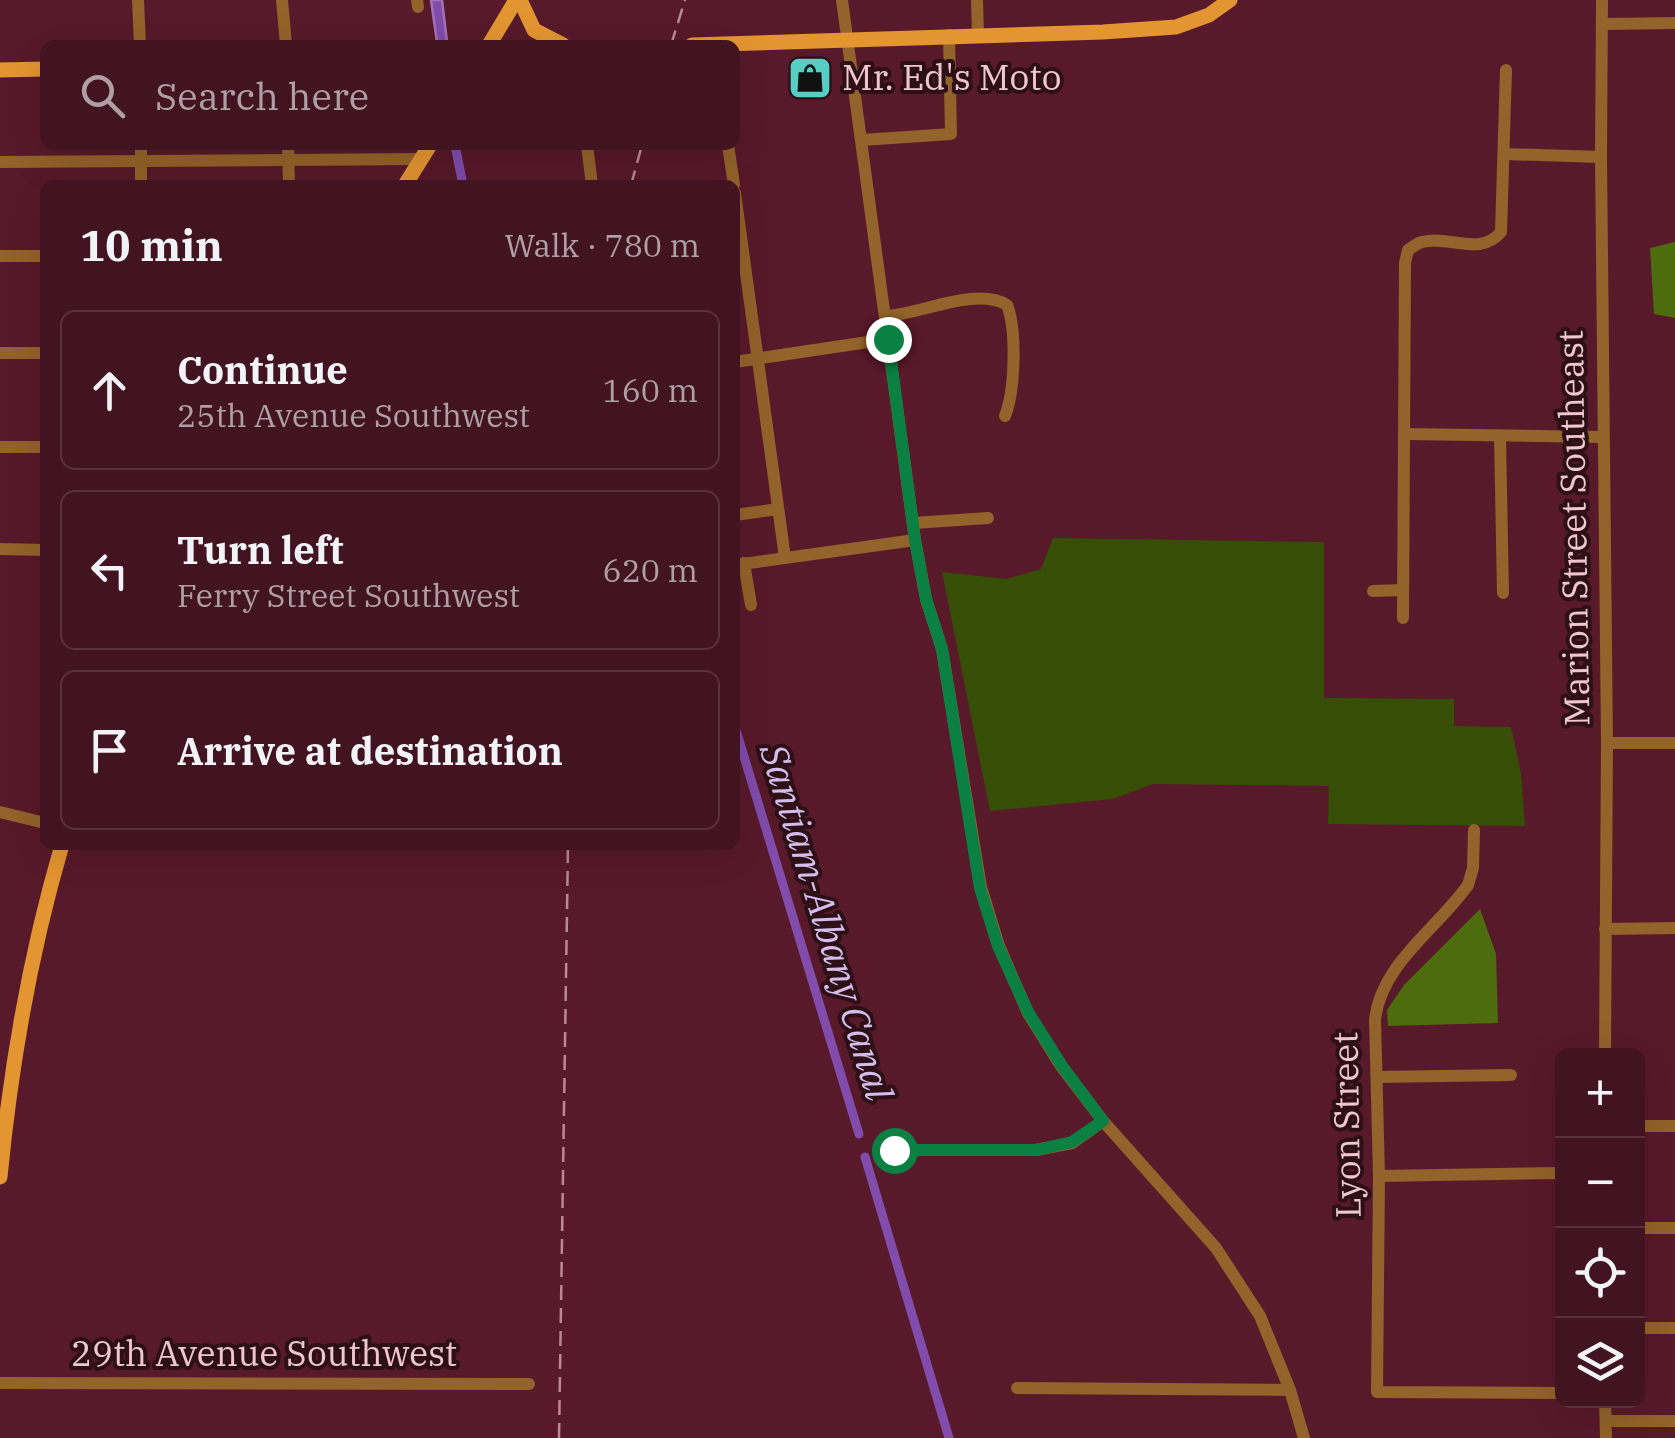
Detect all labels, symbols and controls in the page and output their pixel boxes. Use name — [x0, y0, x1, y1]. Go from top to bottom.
search box — [40, 40, 740, 150]
place label: Mr. Ed's Moto — [842, 54, 1061, 100]
shop icon: Mr. Ed's Moto — [787, 55, 833, 101]
icon: search — [75, 68, 130, 123]
text: Search here — [155, 71, 369, 120]
text: 10 min — [80, 218, 223, 273]
text: Walk · 780 m — [504, 224, 700, 266]
route end — [866, 317, 912, 363]
street label: Marion Street Southeast — [1547, 329, 1599, 727]
text: Continue — [177, 345, 348, 394]
icon: ahead — [82, 363, 137, 418]
text: 160 m — [602, 369, 698, 411]
text: 25th Avenue Southwest — [177, 394, 530, 436]
text: Turn left — [177, 525, 344, 574]
icon: left — [82, 543, 137, 598]
text: 620 m — [602, 549, 698, 591]
text: Ferry Street Southwest — [177, 574, 520, 616]
icon: arrive — [82, 723, 137, 778]
text: Arrive at destination — [177, 726, 563, 775]
water label: Santiam-Albany Canal — [750, 736, 905, 1107]
street label: Lyon Street — [1321, 1031, 1371, 1219]
map controls — [1555, 1048, 1645, 1408]
button: + — [1555, 1048, 1645, 1138]
route start — [872, 1128, 918, 1174]
button: − — [1555, 1138, 1645, 1228]
button: locate — [1555, 1228, 1645, 1318]
button: layers — [1555, 1318, 1645, 1408]
street label: 29th Avenue Southwest — [71, 1330, 457, 1376]

